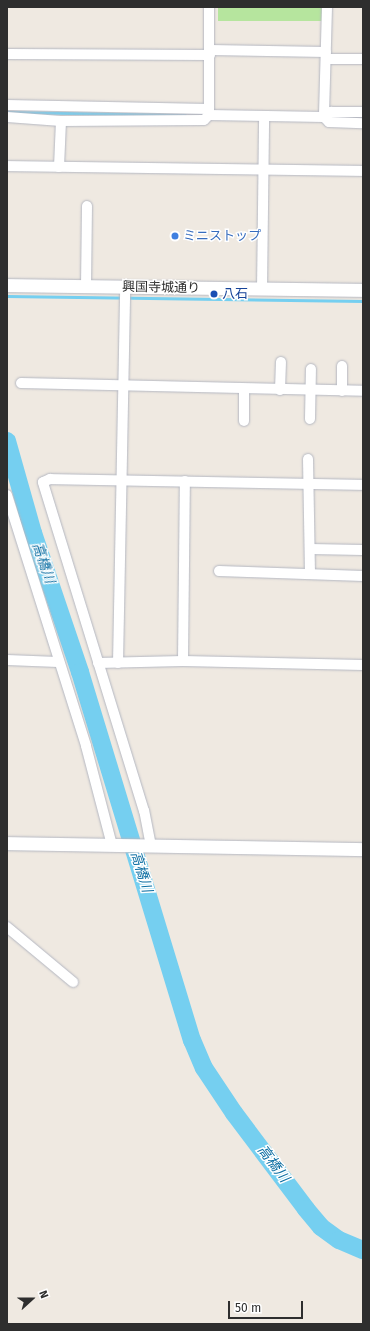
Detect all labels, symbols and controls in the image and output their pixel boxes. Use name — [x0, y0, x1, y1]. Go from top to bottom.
place label: ミニストップ — [183, 228, 261, 244]
marker: ミニストップ — [170, 231, 180, 241]
street label: 興国寺城通り — [122, 280, 200, 296]
place label: 八石 — [222, 286, 248, 302]
marker: 八石 — [209, 289, 219, 299]
water label: 高橋川 — [28, 540, 58, 586]
water label: 高橋川 — [127, 849, 155, 895]
water label: 高橋川 — [254, 1142, 292, 1186]
north arrow — [12, 1279, 52, 1319]
text: N — [36, 1289, 51, 1300]
scale bar — [230, 1293, 305, 1319]
text: 50 m — [235, 1301, 261, 1315]

